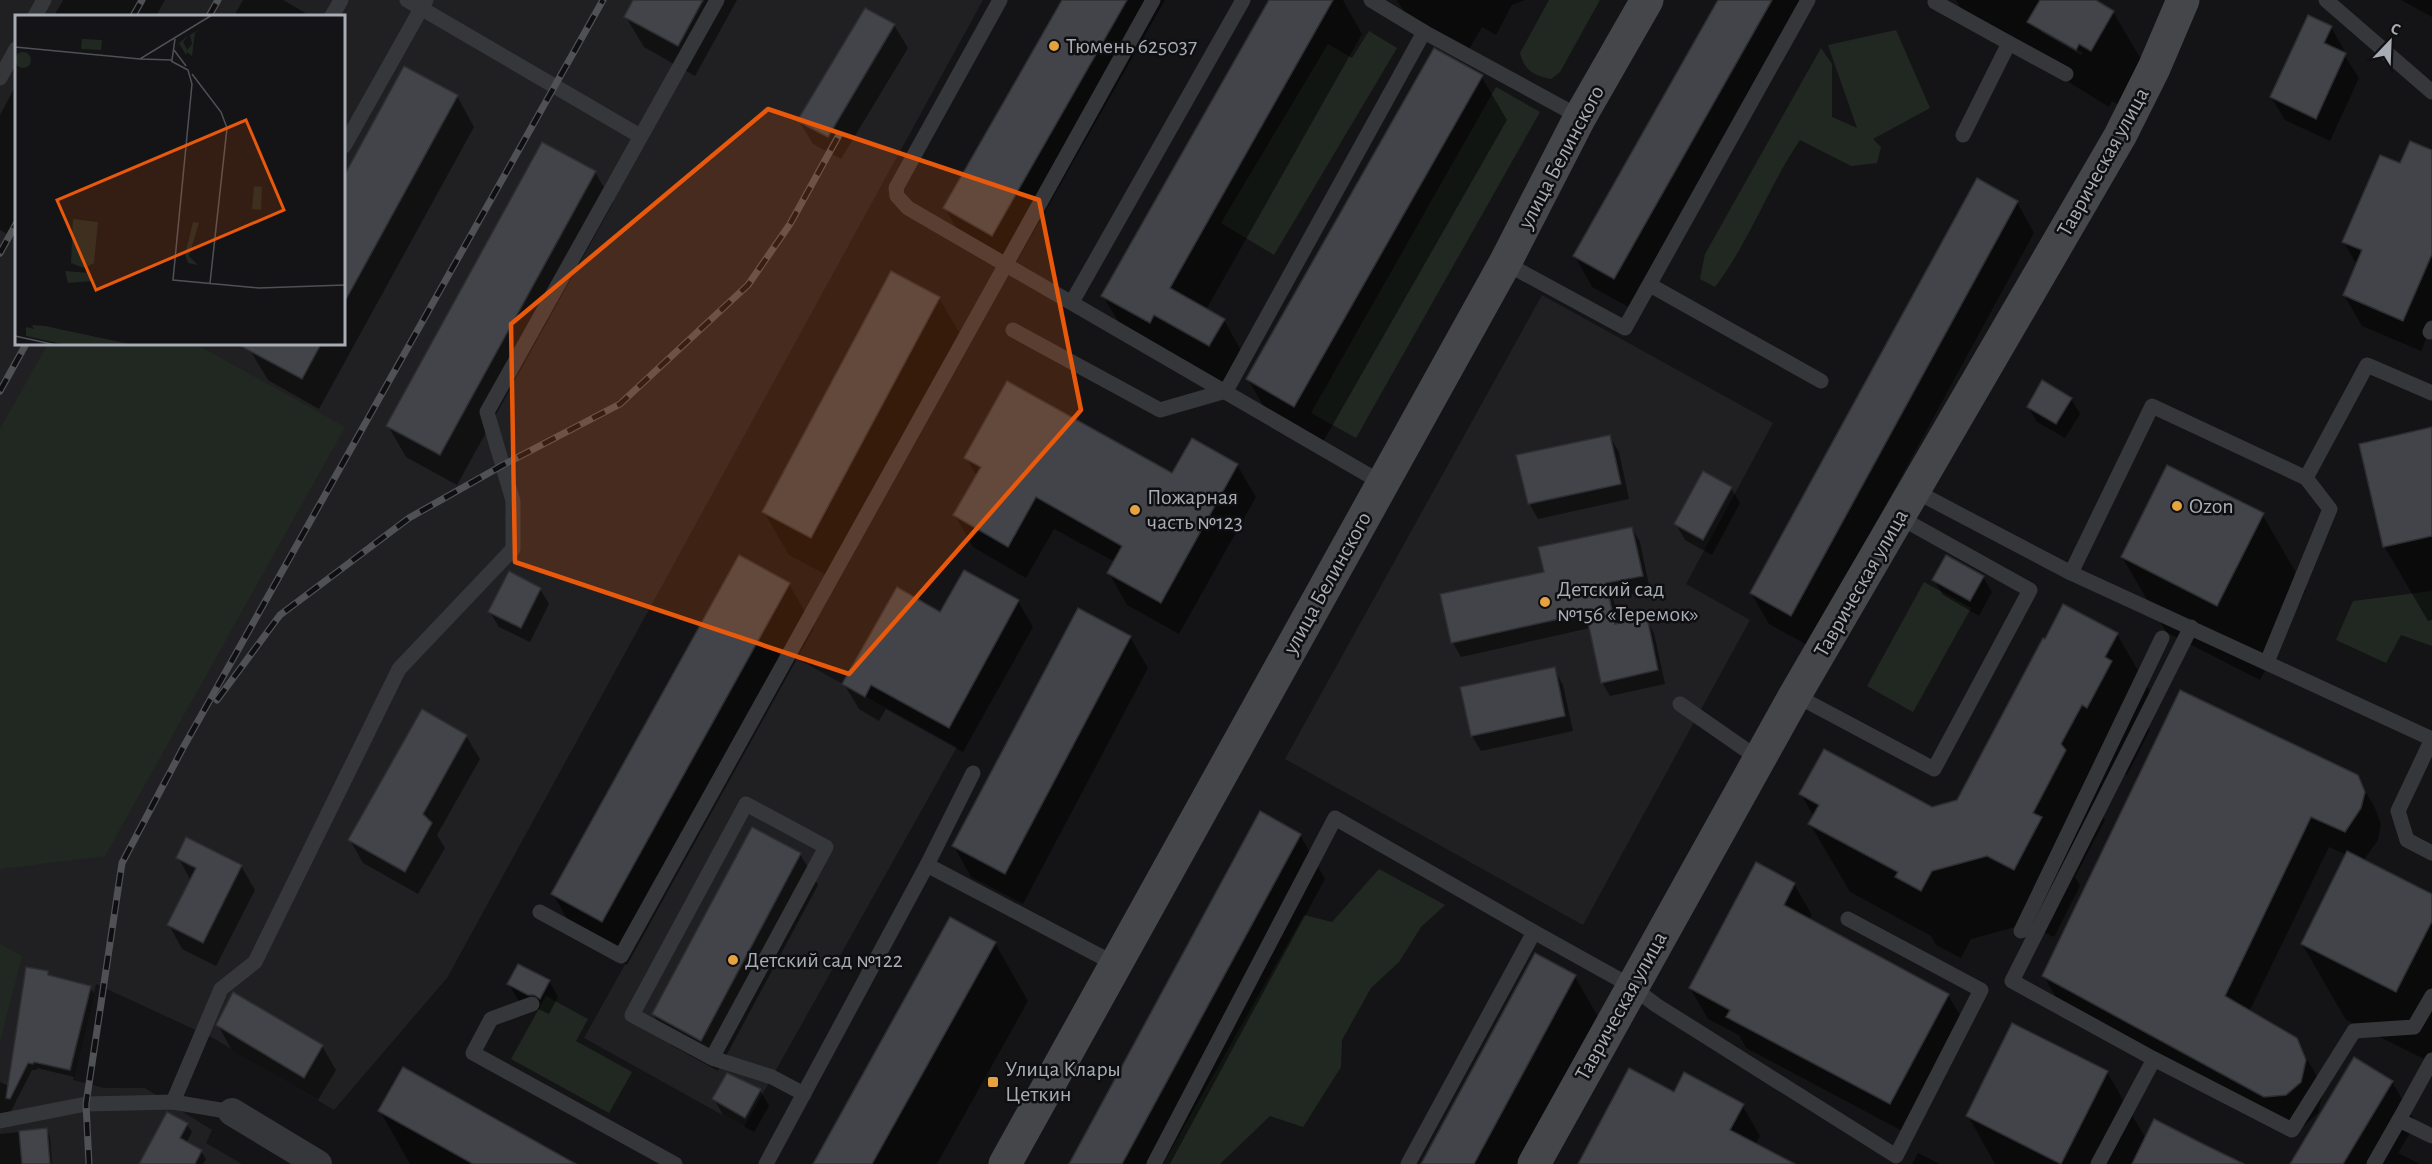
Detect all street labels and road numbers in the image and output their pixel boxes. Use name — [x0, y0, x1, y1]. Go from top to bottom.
street label: улица Белинского — [1514, 82, 1608, 233]
street label: Таврическая улица — [2053, 84, 2153, 240]
street label: Таврическая улица — [1810, 505, 1912, 661]
street label: улица Белинского — [1278, 508, 1375, 659]
street label: Таврическая улица — [1571, 928, 1671, 1084]

